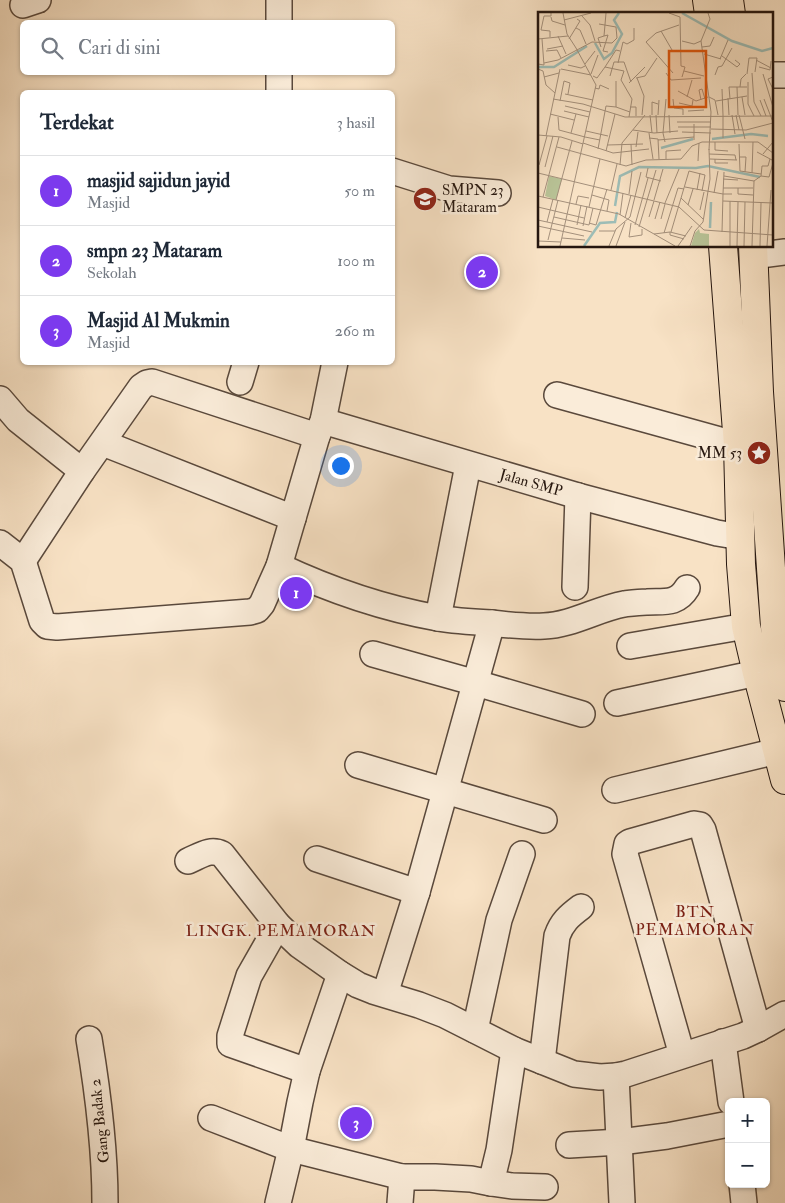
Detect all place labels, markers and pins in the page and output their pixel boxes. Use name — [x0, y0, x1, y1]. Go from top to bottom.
place label: SMPN 23 Mataram — [442, 181, 504, 217]
school or university icon: SMPN 23 Mataram — [412, 186, 438, 212]
pin: 2 — [466, 253, 498, 291]
place icon: MM 53 — [746, 440, 772, 466]
place label: MM 53 — [697, 444, 742, 463]
pin: 1 — [280, 574, 312, 612]
pin: 3 — [340, 1104, 372, 1142]

